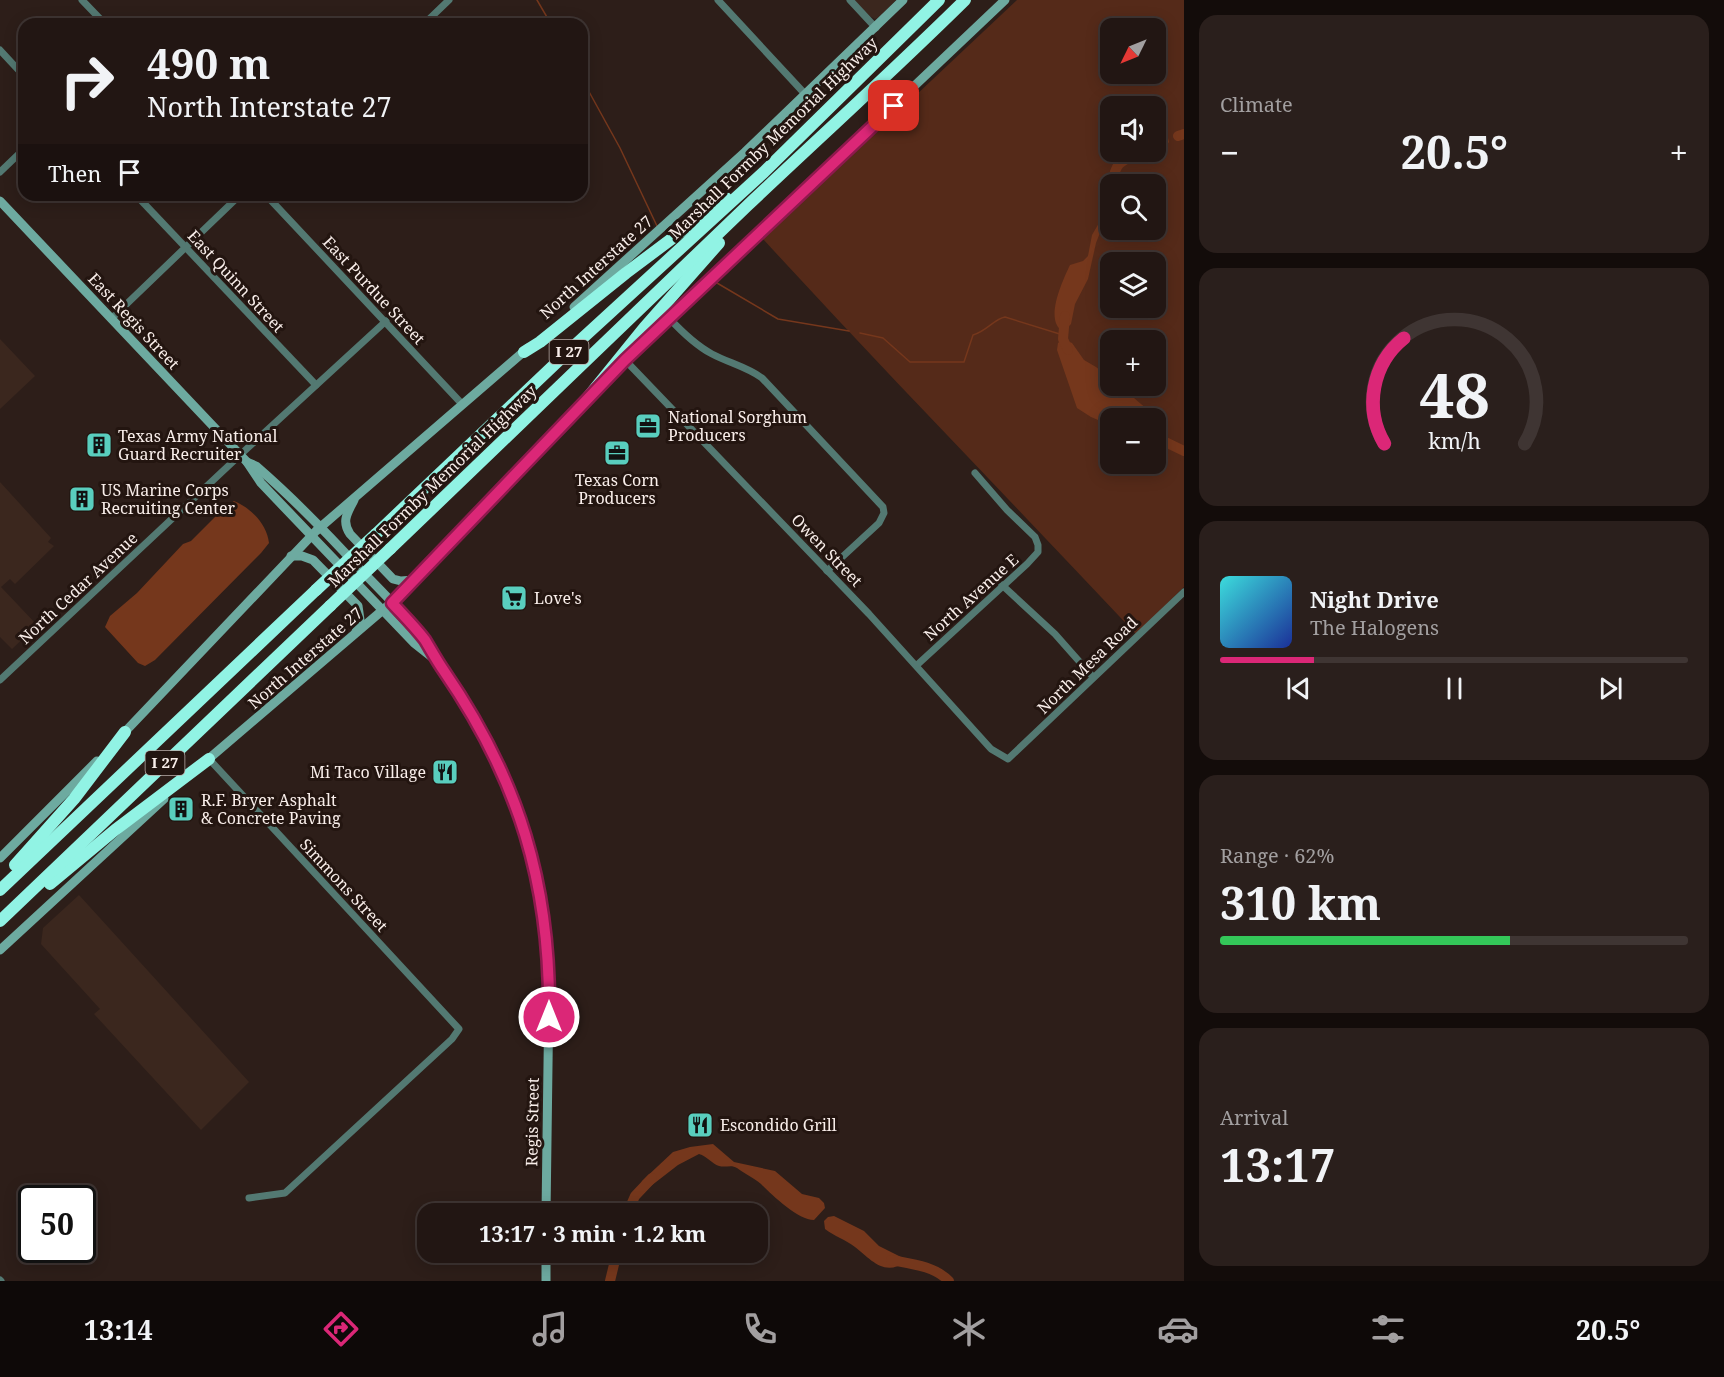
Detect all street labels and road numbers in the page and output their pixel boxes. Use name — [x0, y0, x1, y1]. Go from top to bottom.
street label: Marshall Formby Memorial Highway — [664, 31, 883, 244]
street label: North Interstate 27 — [535, 210, 657, 324]
street label: East Quinn Street — [183, 225, 289, 337]
street label: East Purdue Street — [318, 231, 430, 349]
street label: East Regis Street — [83, 268, 185, 374]
road number: I 27 — [550, 340, 588, 364]
street label: Marshall Formby Memorial Highway — [323, 379, 542, 592]
street label: Owen Street — [787, 509, 868, 591]
street label: North Cedar Avenue — [14, 527, 142, 649]
street label: North Avenue E — [919, 549, 1023, 645]
street label: North Interstate 27 — [243, 602, 367, 714]
street label: North Mesa Road — [1032, 611, 1142, 719]
road number: I 27 — [146, 751, 184, 775]
street label: Simmons Street — [295, 834, 393, 937]
street label: Regis Street — [520, 1077, 544, 1167]

